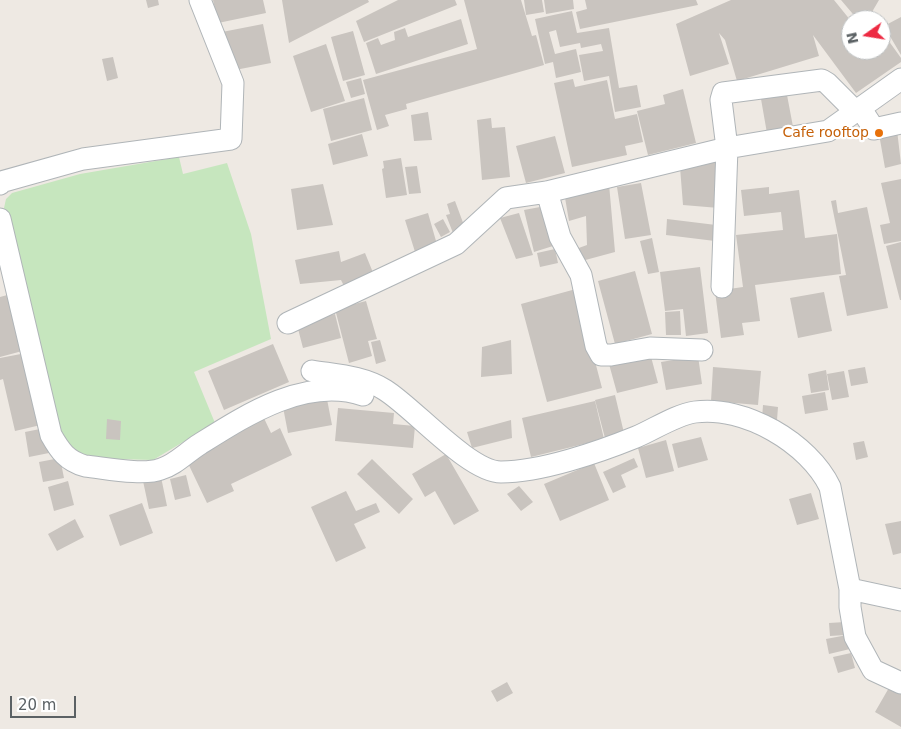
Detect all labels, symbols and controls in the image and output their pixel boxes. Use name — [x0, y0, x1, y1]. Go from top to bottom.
north arrow — [841, 10, 891, 60]
text: N — [843, 31, 861, 46]
place label: Cafe rooftop — [782, 125, 869, 141]
marker: Cafe rooftop — [873, 127, 885, 139]
scale bar — [12, 686, 79, 718]
text: 20 m — [18, 696, 56, 714]

